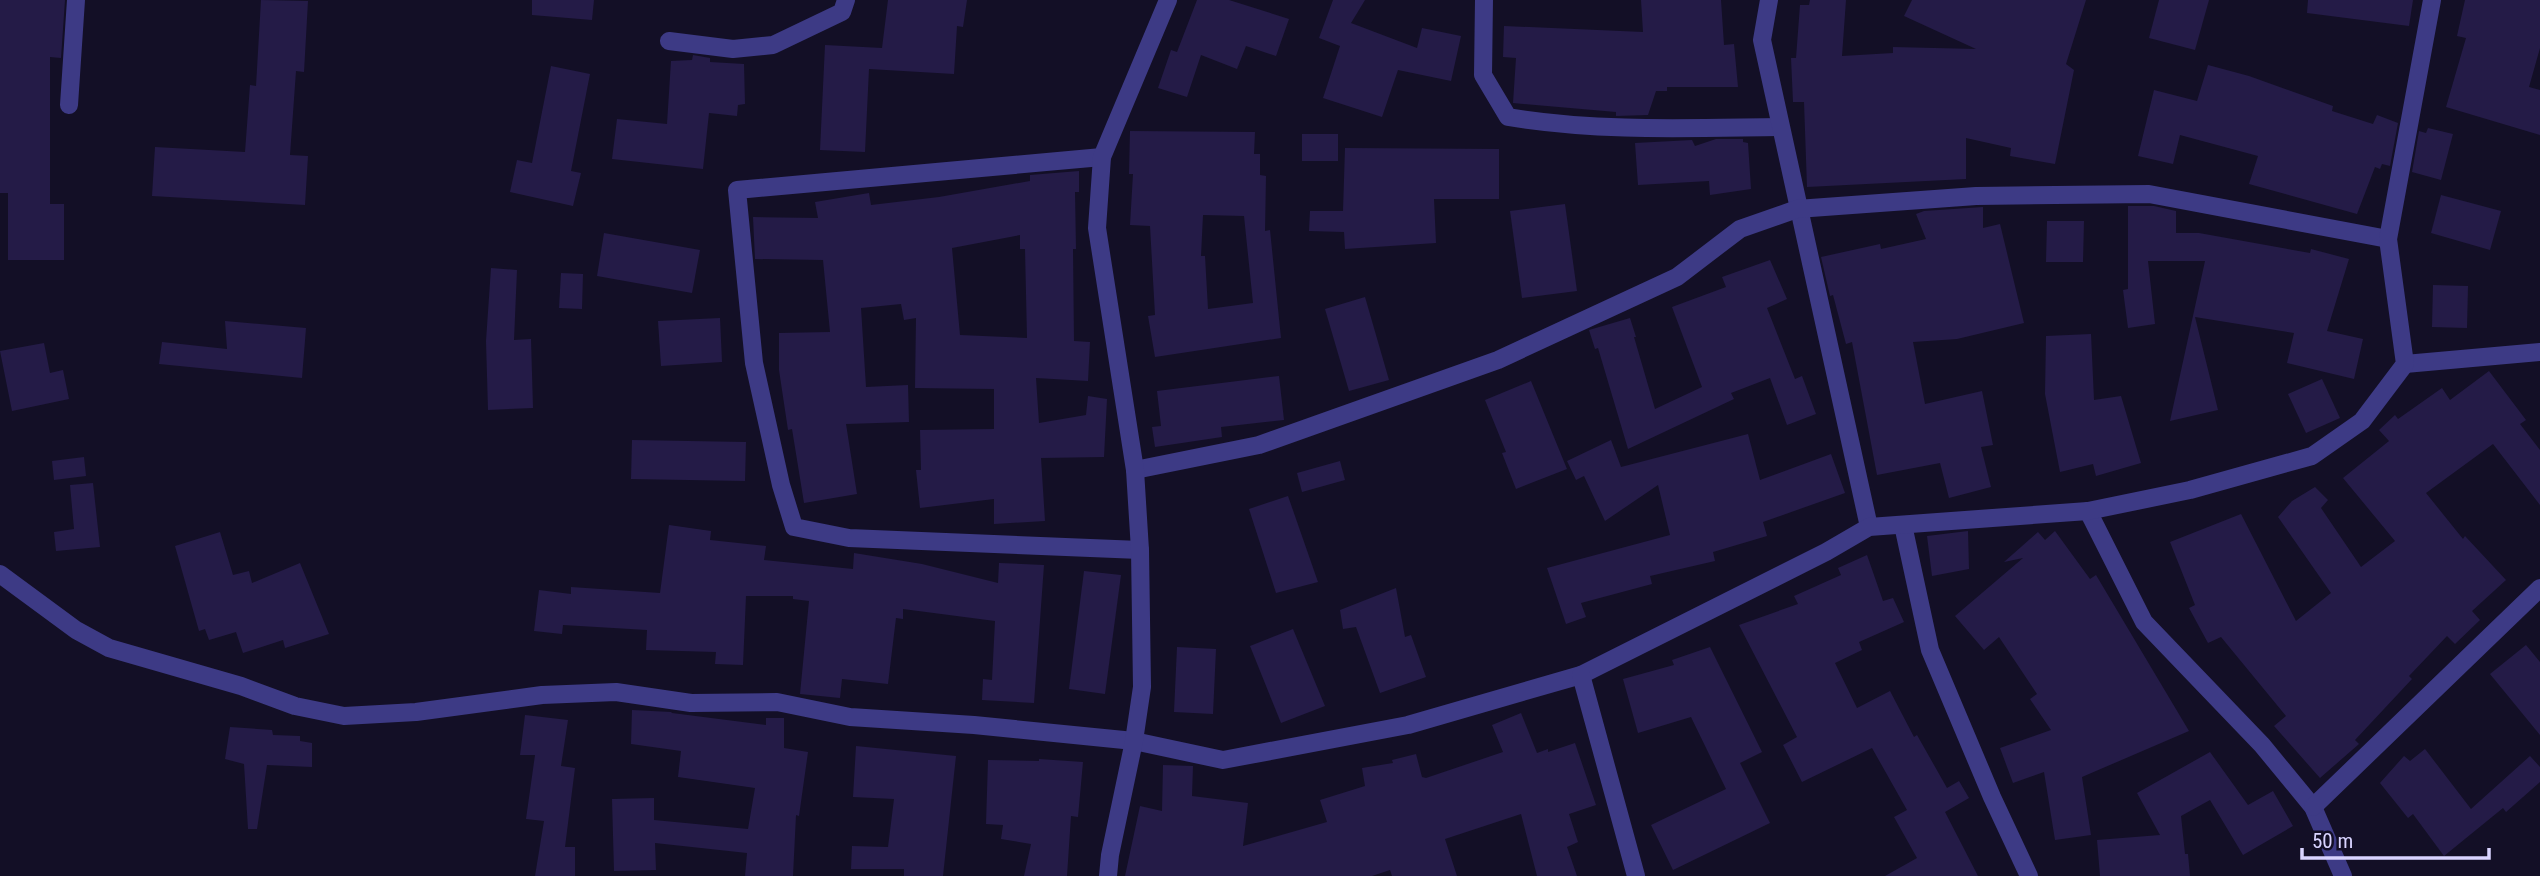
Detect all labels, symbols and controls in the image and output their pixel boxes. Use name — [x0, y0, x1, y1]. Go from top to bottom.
scale bar — [2302, 816, 2489, 860]
text: 50 m — [2312, 829, 2353, 853]

